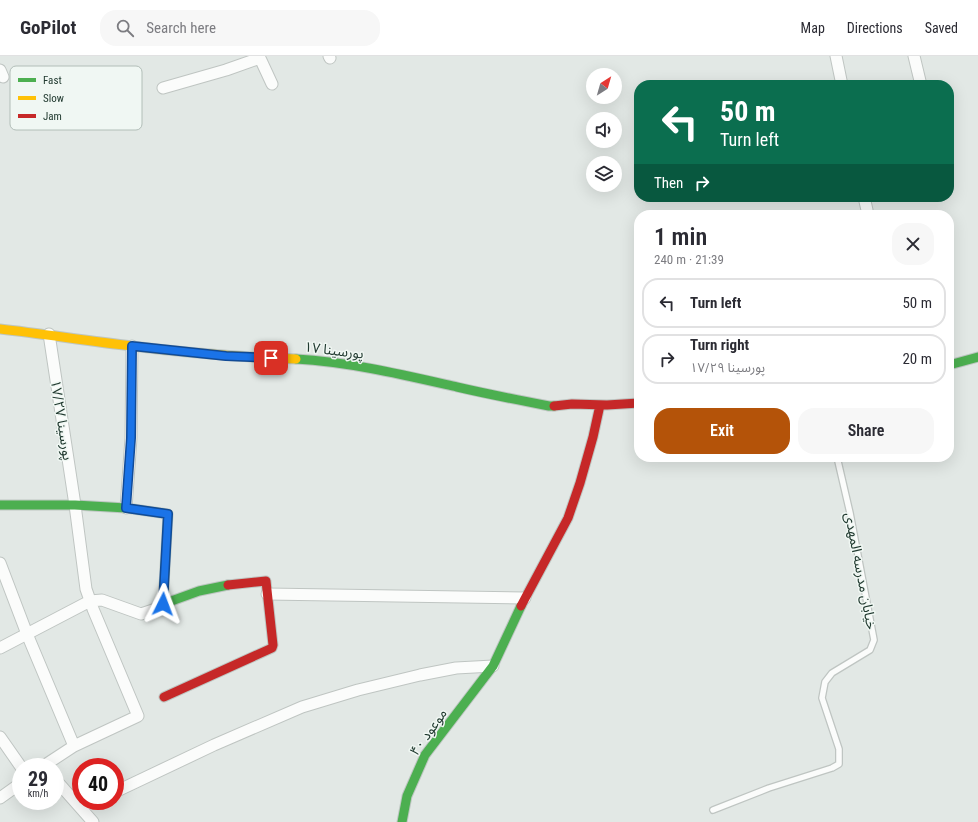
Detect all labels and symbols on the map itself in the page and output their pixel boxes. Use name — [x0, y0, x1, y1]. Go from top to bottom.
legend — [10, 66, 142, 130]
north arrow — [586, 68, 622, 104]
text: Fast — [43, 74, 62, 87]
text: Slow — [43, 92, 64, 105]
text: Jam — [43, 110, 62, 123]
street label: پورسینا ۱۷ — [303, 338, 365, 364]
pin — [254, 341, 288, 375]
street label: پورسینا ۱۷/۲۷ — [46, 379, 76, 462]
street label: خیابان مدرسه المهدی — [841, 511, 880, 631]
position arrow — [142, 583, 184, 625]
street label: موعود ۴۰ — [406, 705, 451, 759]
speed limit sign: 40 — [72, 758, 124, 810]

